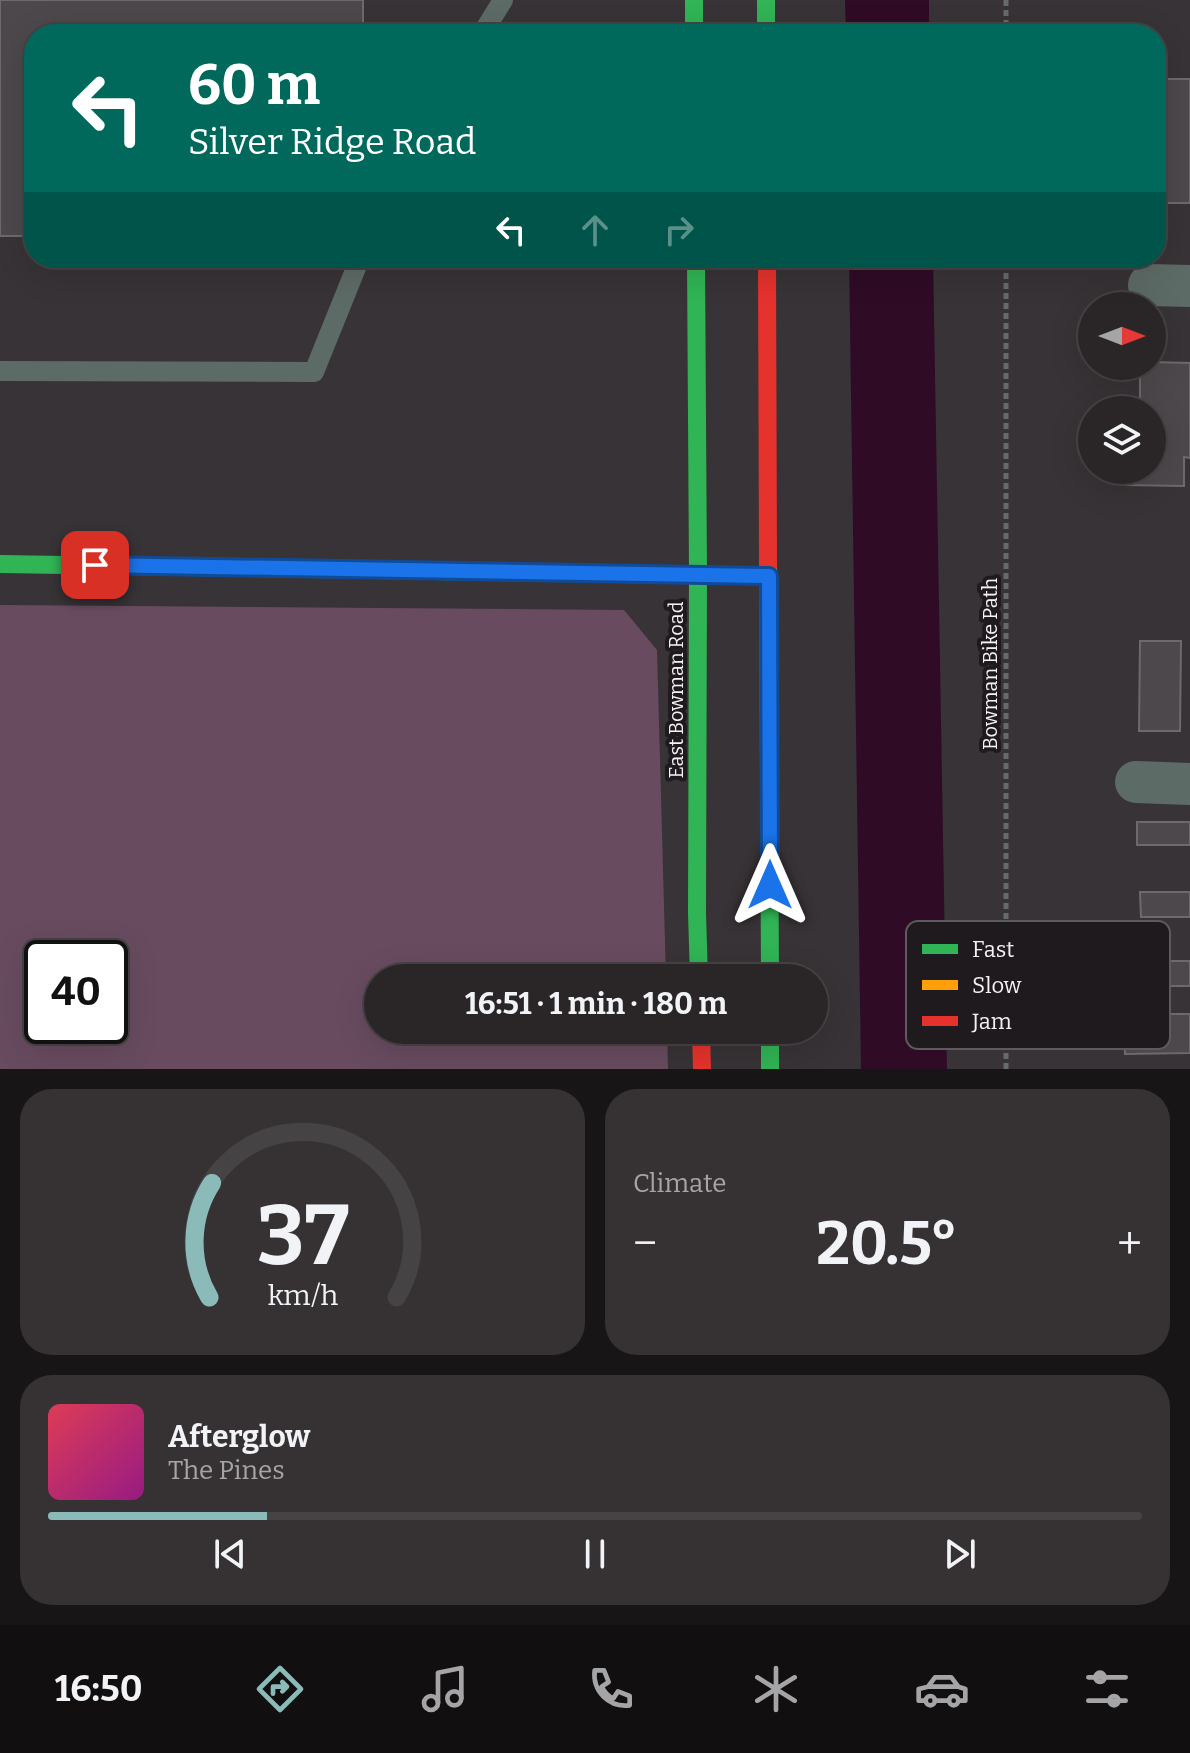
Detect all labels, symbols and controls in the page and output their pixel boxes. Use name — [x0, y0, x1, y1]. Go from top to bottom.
text: 60 m — [188, 52, 320, 119]
icon: left — [56, 56, 160, 160]
text: Silver Ridge Road — [188, 120, 476, 164]
icon: left — [489, 208, 533, 252]
icon: ahead — [573, 208, 617, 252]
icon: right — [657, 208, 701, 252]
north arrow — [1078, 292, 1166, 380]
map controls — [1078, 292, 1166, 484]
button: layers — [1078, 396, 1166, 484]
pin — [61, 531, 129, 599]
icon: arrive — [73, 543, 117, 587]
street label: Bowman Bike Path — [978, 577, 1002, 750]
street label: East Bowman Road — [664, 601, 688, 779]
position arrow — [728, 843, 812, 927]
legend — [906, 921, 1170, 1049]
text: Fast — [972, 936, 1014, 963]
speed limit sign: 40 — [24, 940, 128, 1044]
text: Slow — [972, 972, 1022, 999]
text: 16:51 · 1 min · 180 m — [465, 986, 727, 1022]
text: Jam — [971, 1008, 1012, 1035]
text: Climate — [633, 1168, 727, 1199]
text: 37 — [256, 1186, 349, 1286]
text: 20.5° — [816, 1208, 958, 1280]
text: − — [633, 1217, 657, 1270]
text: + — [1117, 1217, 1142, 1270]
text: km/h — [267, 1278, 338, 1313]
text: Afterglow — [168, 1419, 310, 1455]
text: The Pines — [168, 1455, 285, 1486]
icon: previous — [208, 1532, 252, 1576]
icon: pause — [573, 1532, 617, 1576]
icon: next — [938, 1532, 982, 1576]
icon: directions — [252, 1661, 308, 1717]
icon: music — [417, 1661, 473, 1717]
icon: phone — [583, 1661, 639, 1717]
icon: climate — [748, 1661, 804, 1717]
icon: car — [914, 1661, 970, 1717]
icon: filters — [1079, 1661, 1135, 1717]
text: 16:50 — [55, 1667, 143, 1711]

